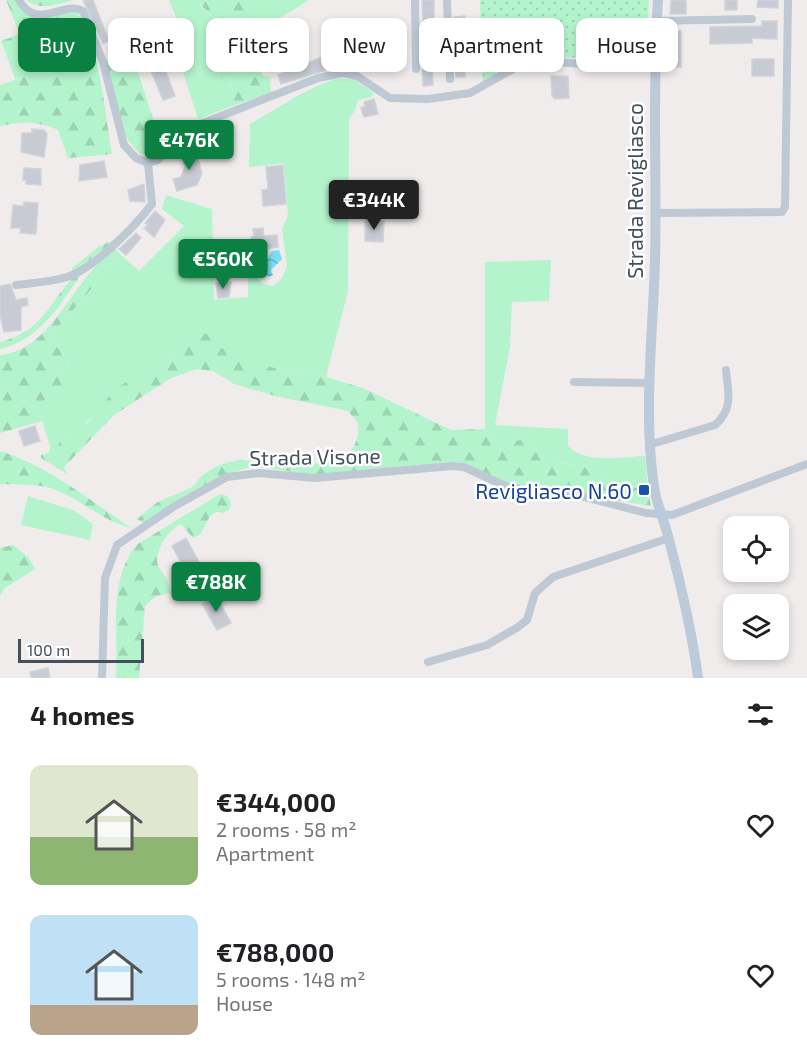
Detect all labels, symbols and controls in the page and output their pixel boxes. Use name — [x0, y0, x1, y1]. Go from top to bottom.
chip: Buy — [18, 18, 96, 72]
chip: Rent — [108, 18, 194, 72]
chip: Filters — [206, 18, 309, 72]
chip: New — [321, 18, 407, 72]
chip: Apartment — [419, 18, 564, 72]
chip: House — [576, 18, 678, 72]
street label: Strada Revigliasco — [622, 103, 647, 279]
pin: €476K — [147, 120, 231, 171]
text: €476K — [159, 127, 219, 151]
pin: €344K — [332, 180, 416, 231]
text: €344K — [343, 187, 405, 211]
pin: €560K — [181, 239, 265, 290]
text: €560K — [193, 246, 253, 270]
street label: Strada Visone — [249, 442, 381, 470]
place label: Revigliasco N.60 — [475, 478, 632, 503]
marker: Revigliasco N.60 — [637, 483, 651, 497]
map controls — [723, 516, 789, 660]
button: locate — [723, 516, 789, 582]
pin: €788K — [174, 562, 258, 613]
text: €788K — [186, 569, 247, 593]
button: layers — [723, 594, 789, 660]
scale bar — [18, 636, 144, 664]
text: 100 m — [27, 640, 70, 659]
icon: filters — [744, 698, 777, 731]
text: 4 homes — [30, 699, 135, 730]
text: €344,000 — [216, 786, 336, 817]
icon: home — [78, 789, 150, 861]
icon: heart — [744, 809, 777, 842]
text: 2 rooms · 58 m² — [216, 817, 357, 841]
text: Apartment — [216, 841, 314, 865]
text: €788,000 — [216, 936, 334, 967]
icon: home — [78, 939, 150, 1011]
icon: heart — [744, 959, 777, 992]
text: 5 rooms · 148 m² — [216, 967, 366, 991]
text: House — [216, 991, 273, 1015]

